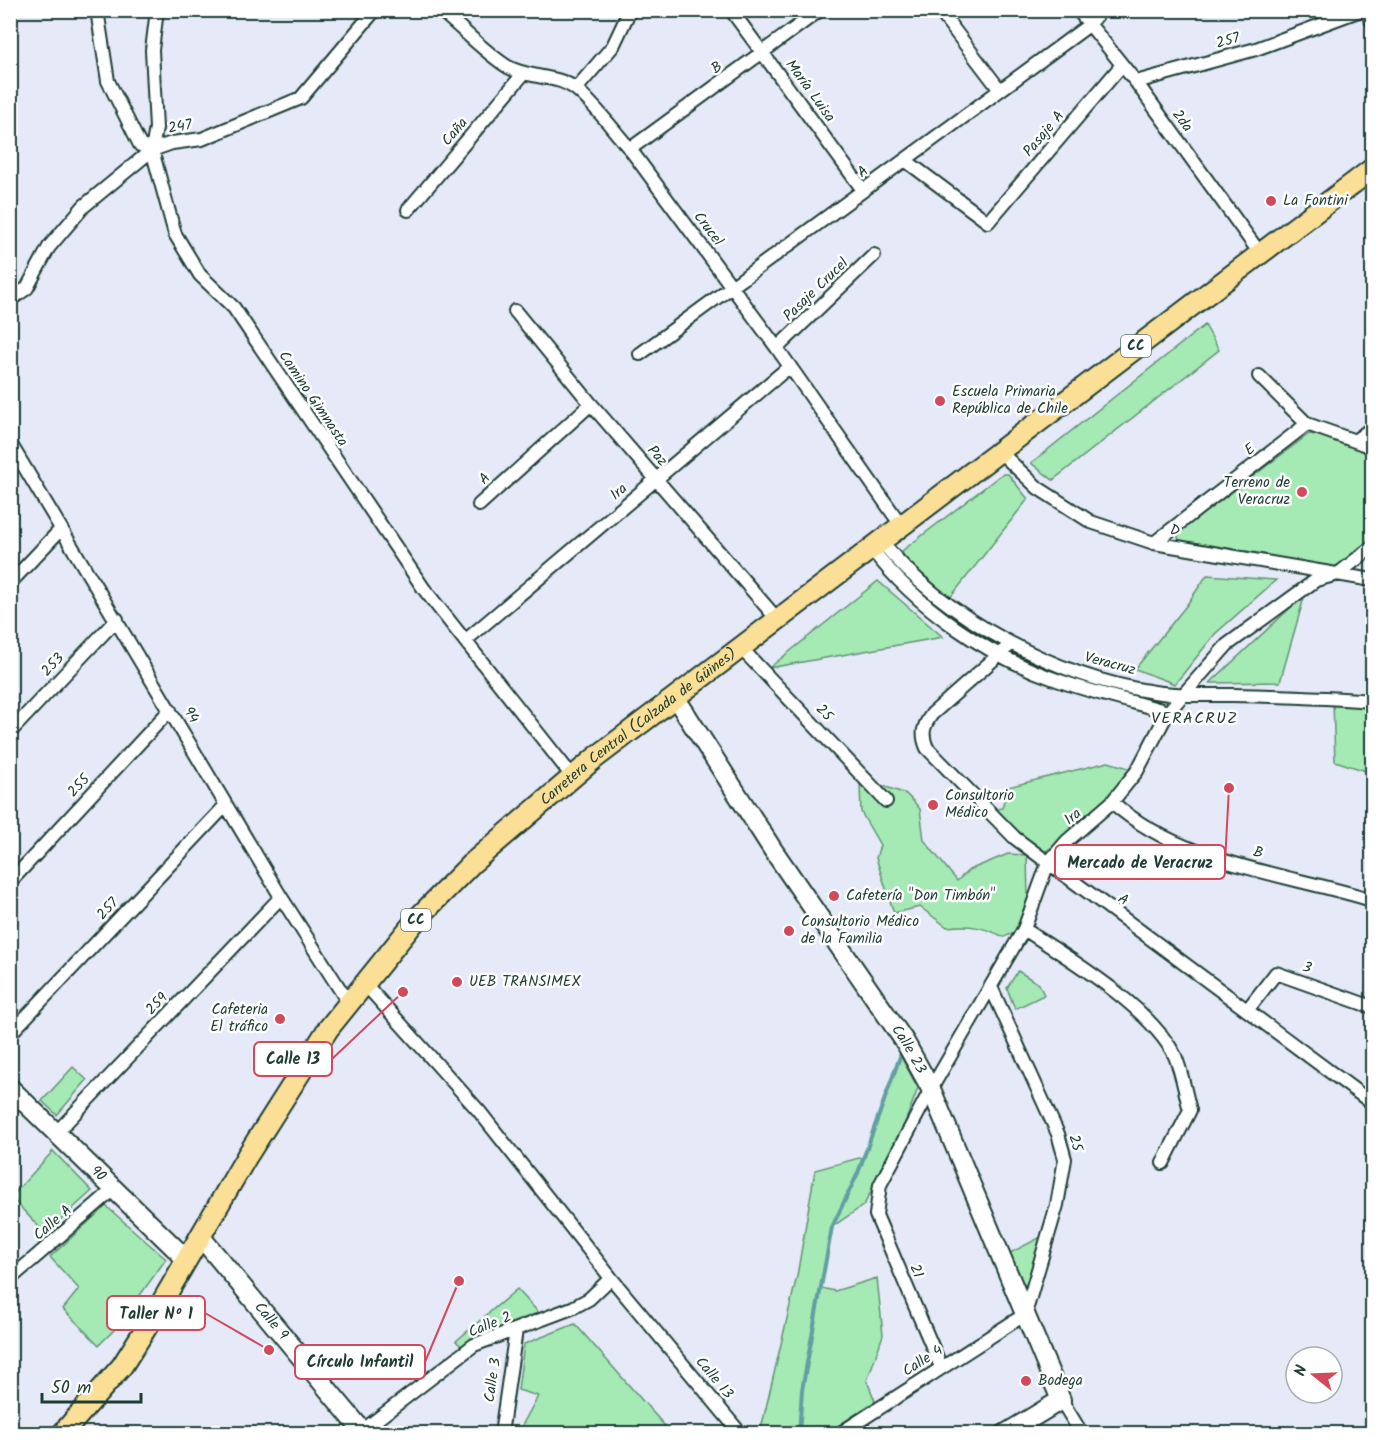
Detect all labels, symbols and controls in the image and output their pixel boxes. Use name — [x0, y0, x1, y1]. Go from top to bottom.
street label: 257 — [1213, 26, 1244, 56]
street label: María Luisa — [779, 54, 841, 128]
street label: B — [706, 55, 728, 81]
street label: Pasaje A — [1017, 105, 1071, 163]
street label: 2da — [1165, 105, 1199, 137]
street label: Caña — [436, 112, 474, 152]
street label: 247 — [166, 113, 195, 141]
street label: A — [852, 160, 874, 184]
place label: La Fontini — [1283, 189, 1349, 213]
marker: La Fontini — [1264, 194, 1278, 208]
street label: Crucel — [687, 206, 729, 252]
street label: Pasaje Crucel — [778, 252, 855, 328]
road number: CC — [1121, 335, 1151, 357]
street label: Camino Gimnasta — [272, 346, 354, 452]
place label: Escuela Primaria República de Chile — [952, 380, 1068, 421]
marker: Escuela Primaria República de Chile — [933, 394, 947, 408]
street label: E — [1239, 437, 1262, 462]
street label: Paz — [641, 440, 673, 472]
street label: A — [474, 467, 496, 491]
place label: Terreno de Veracruz — [1224, 471, 1290, 512]
street label: 1ra — [605, 477, 633, 507]
marker: Terreno de Veracruz — [1295, 485, 1309, 499]
street label: D — [1168, 518, 1182, 544]
street label: Carretera Central (Calzada de Güines) — [535, 642, 742, 812]
street label: Veracruz — [1082, 646, 1139, 682]
street label: 253 — [36, 647, 71, 682]
street label: 25 — [810, 699, 839, 728]
street label: 94 — [177, 702, 205, 728]
district label: VERACRUZ — [1151, 706, 1239, 731]
street label: 255 — [62, 768, 97, 803]
place label: Consultorio Médico — [945, 784, 1014, 825]
marker: Consultorio Médico — [926, 798, 940, 812]
street label: 1ra — [1059, 802, 1087, 832]
street label: B — [1250, 840, 1266, 866]
callout: Mercado de Veracruz — [1055, 845, 1225, 879]
text: Mercado de Veracruz — [1067, 851, 1213, 876]
place label: Cafetería "Don Timbón" — [846, 884, 995, 908]
street label: A — [1112, 888, 1134, 912]
marker: Cafetería "Don Timbón" — [827, 889, 841, 903]
street label: 257 — [91, 891, 126, 926]
road number: CC — [401, 909, 431, 931]
place label: Consultorio Médico de la Familia — [801, 910, 919, 951]
marker: Consultorio Médico de la Familia — [782, 924, 796, 938]
street label: 3 — [1299, 955, 1316, 981]
place label: UEB TRANSIMEX — [469, 970, 582, 994]
marker: UEB TRANSIMEX — [450, 975, 464, 989]
street label: 259 — [140, 987, 174, 1021]
place label: Cafeteria El tráfico — [210, 998, 268, 1039]
marker: Cafeteria El tráfico — [273, 1012, 287, 1026]
street label: Calle 23 — [885, 1020, 933, 1079]
callout: Calle 13 — [254, 1042, 332, 1076]
text: Calle 13 — [266, 1047, 320, 1072]
street label: 25 — [1061, 1132, 1089, 1155]
street label: 90 — [85, 1160, 112, 1188]
street label: Calle A — [28, 1199, 78, 1247]
street label: 21 — [902, 1260, 930, 1282]
callout: Taller Nº 1 — [107, 1296, 205, 1330]
street label: Calle 9 — [248, 1297, 295, 1346]
text: Taller Nº 1 — [119, 1302, 193, 1327]
street label: Calle 2 — [465, 1305, 515, 1345]
street label: Calle 4 — [898, 1339, 948, 1383]
callout: Círculo Infantil — [295, 1345, 425, 1379]
north arrow — [1284, 1345, 1344, 1405]
text: Círculo Infantil — [307, 1350, 414, 1375]
street label: Calle 13 — [689, 1351, 739, 1405]
street label: Calle 3 — [478, 1356, 508, 1404]
text: N — [1288, 1362, 1315, 1379]
scale bar — [42, 1366, 141, 1404]
place label: Bodega — [1038, 1369, 1083, 1393]
text: 50 m — [51, 1374, 91, 1403]
marker: Bodega — [1019, 1374, 1033, 1388]

